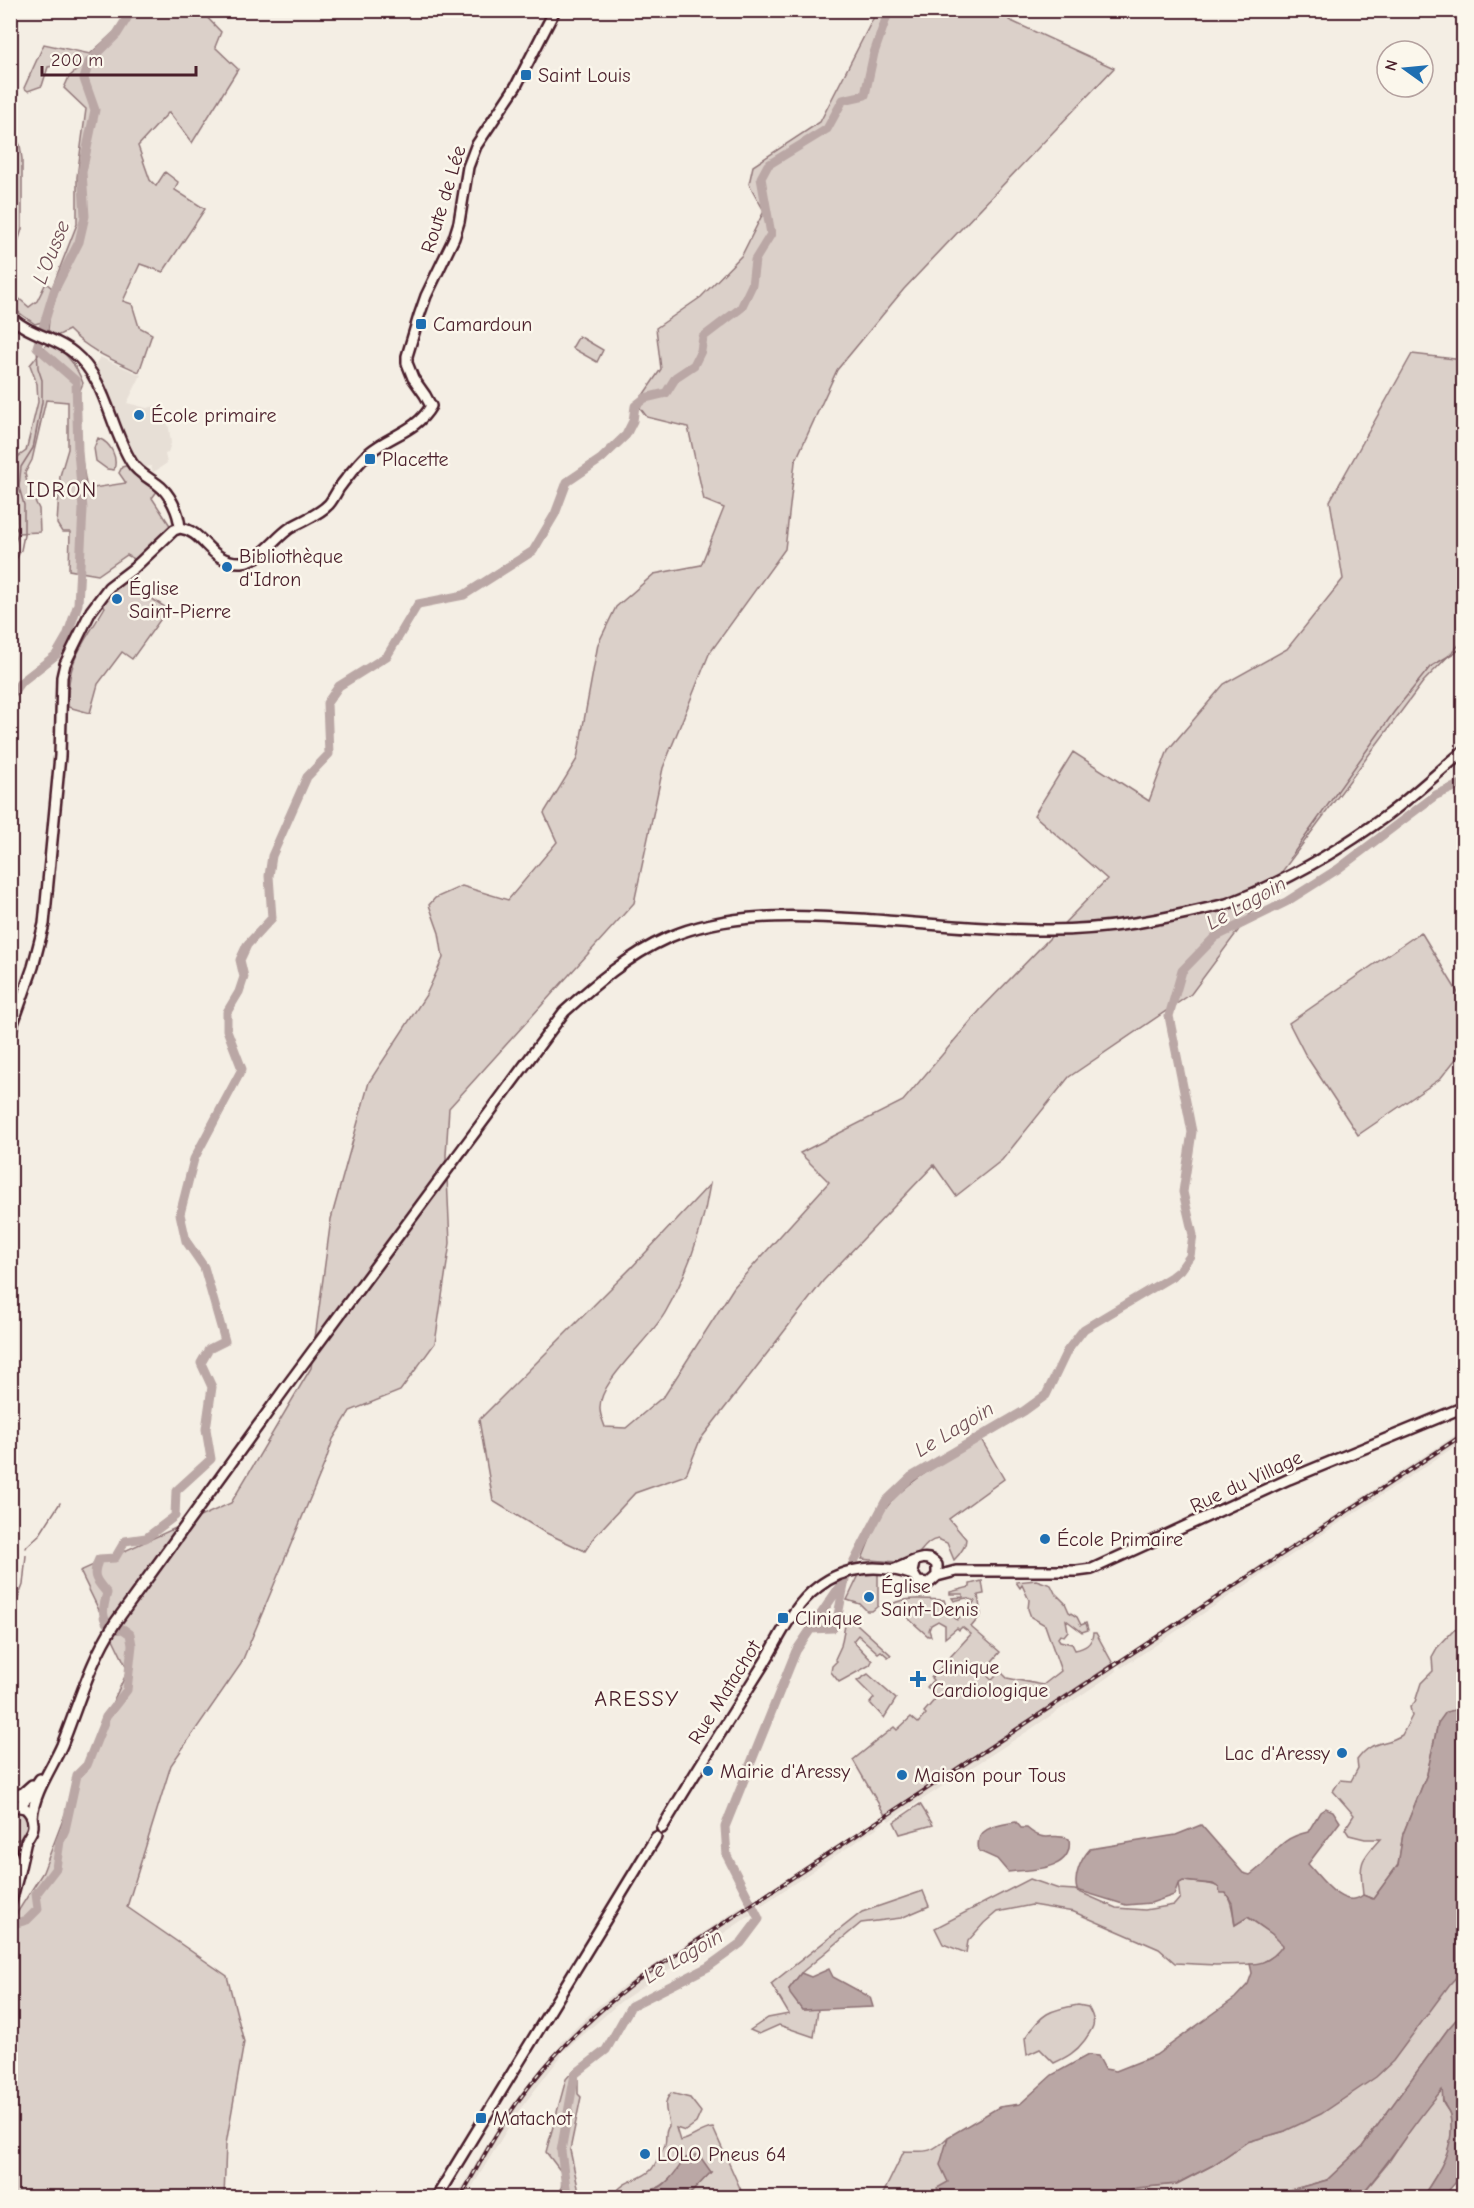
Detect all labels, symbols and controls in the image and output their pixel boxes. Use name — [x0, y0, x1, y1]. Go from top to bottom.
scale bar — [42, 39, 196, 77]
north arrow — [1375, 39, 1435, 99]
text: 200 m — [51, 50, 103, 71]
text: N — [1381, 58, 1402, 73]
place label: Saint Louis — [538, 64, 631, 87]
marker: Saint Louis — [519, 68, 533, 82]
street label: Route de Lée — [416, 143, 471, 256]
water label: L'Ousse — [27, 216, 75, 287]
place label: Camardoun — [433, 313, 532, 336]
marker: Camardoun — [414, 317, 428, 331]
place label: École primaire — [151, 404, 276, 427]
marker: École primaire — [132, 408, 146, 422]
place label: Placette — [382, 448, 448, 471]
marker: Placette — [363, 452, 377, 466]
district label: IDRON — [26, 477, 98, 503]
place label: Bibliothèque d'Idron — [239, 545, 343, 591]
marker: Bibliothèque d'Idron — [220, 560, 234, 574]
place label: Église Saint-Pierre — [129, 577, 231, 623]
marker: Église Saint-Pierre — [110, 592, 124, 606]
water label: Le Lagoin — [1202, 871, 1290, 935]
water label: Le Lagoin — [910, 1396, 998, 1462]
street label: Rue du Village — [1186, 1445, 1306, 1518]
place label: École Primaire — [1057, 1528, 1183, 1551]
marker: École Primaire — [1038, 1532, 1052, 1546]
place label: Église Saint-Denis — [881, 1575, 978, 1621]
marker: Église Saint-Denis — [862, 1590, 876, 1604]
place label: Clinique — [795, 1607, 862, 1630]
marker: Clinique — [776, 1611, 790, 1625]
street label: Rue Matachot — [683, 1635, 766, 1748]
place label: Clinique Cardiologique — [932, 1656, 1048, 1702]
marker: Clinique Cardiologique — [909, 1670, 927, 1688]
district label: ARESSY — [594, 1686, 680, 1712]
place label: Lac d'Aressy — [1224, 1742, 1330, 1765]
marker: Lac d'Aressy — [1335, 1746, 1349, 1760]
place label: Mairie d'Aressy — [720, 1760, 850, 1783]
marker: Mairie d'Aressy — [701, 1764, 715, 1778]
place label: Maison pour Tous — [914, 1764, 1066, 1787]
marker: Maison pour Tous — [895, 1768, 909, 1782]
water label: Le Lagoin — [639, 1924, 727, 1988]
place label: Matachot — [493, 2107, 573, 2130]
marker: Matachot — [474, 2111, 488, 2125]
place label: LOLO Pneus 64 — [657, 2143, 786, 2166]
marker: LOLO Pneus 64 — [638, 2147, 652, 2161]

